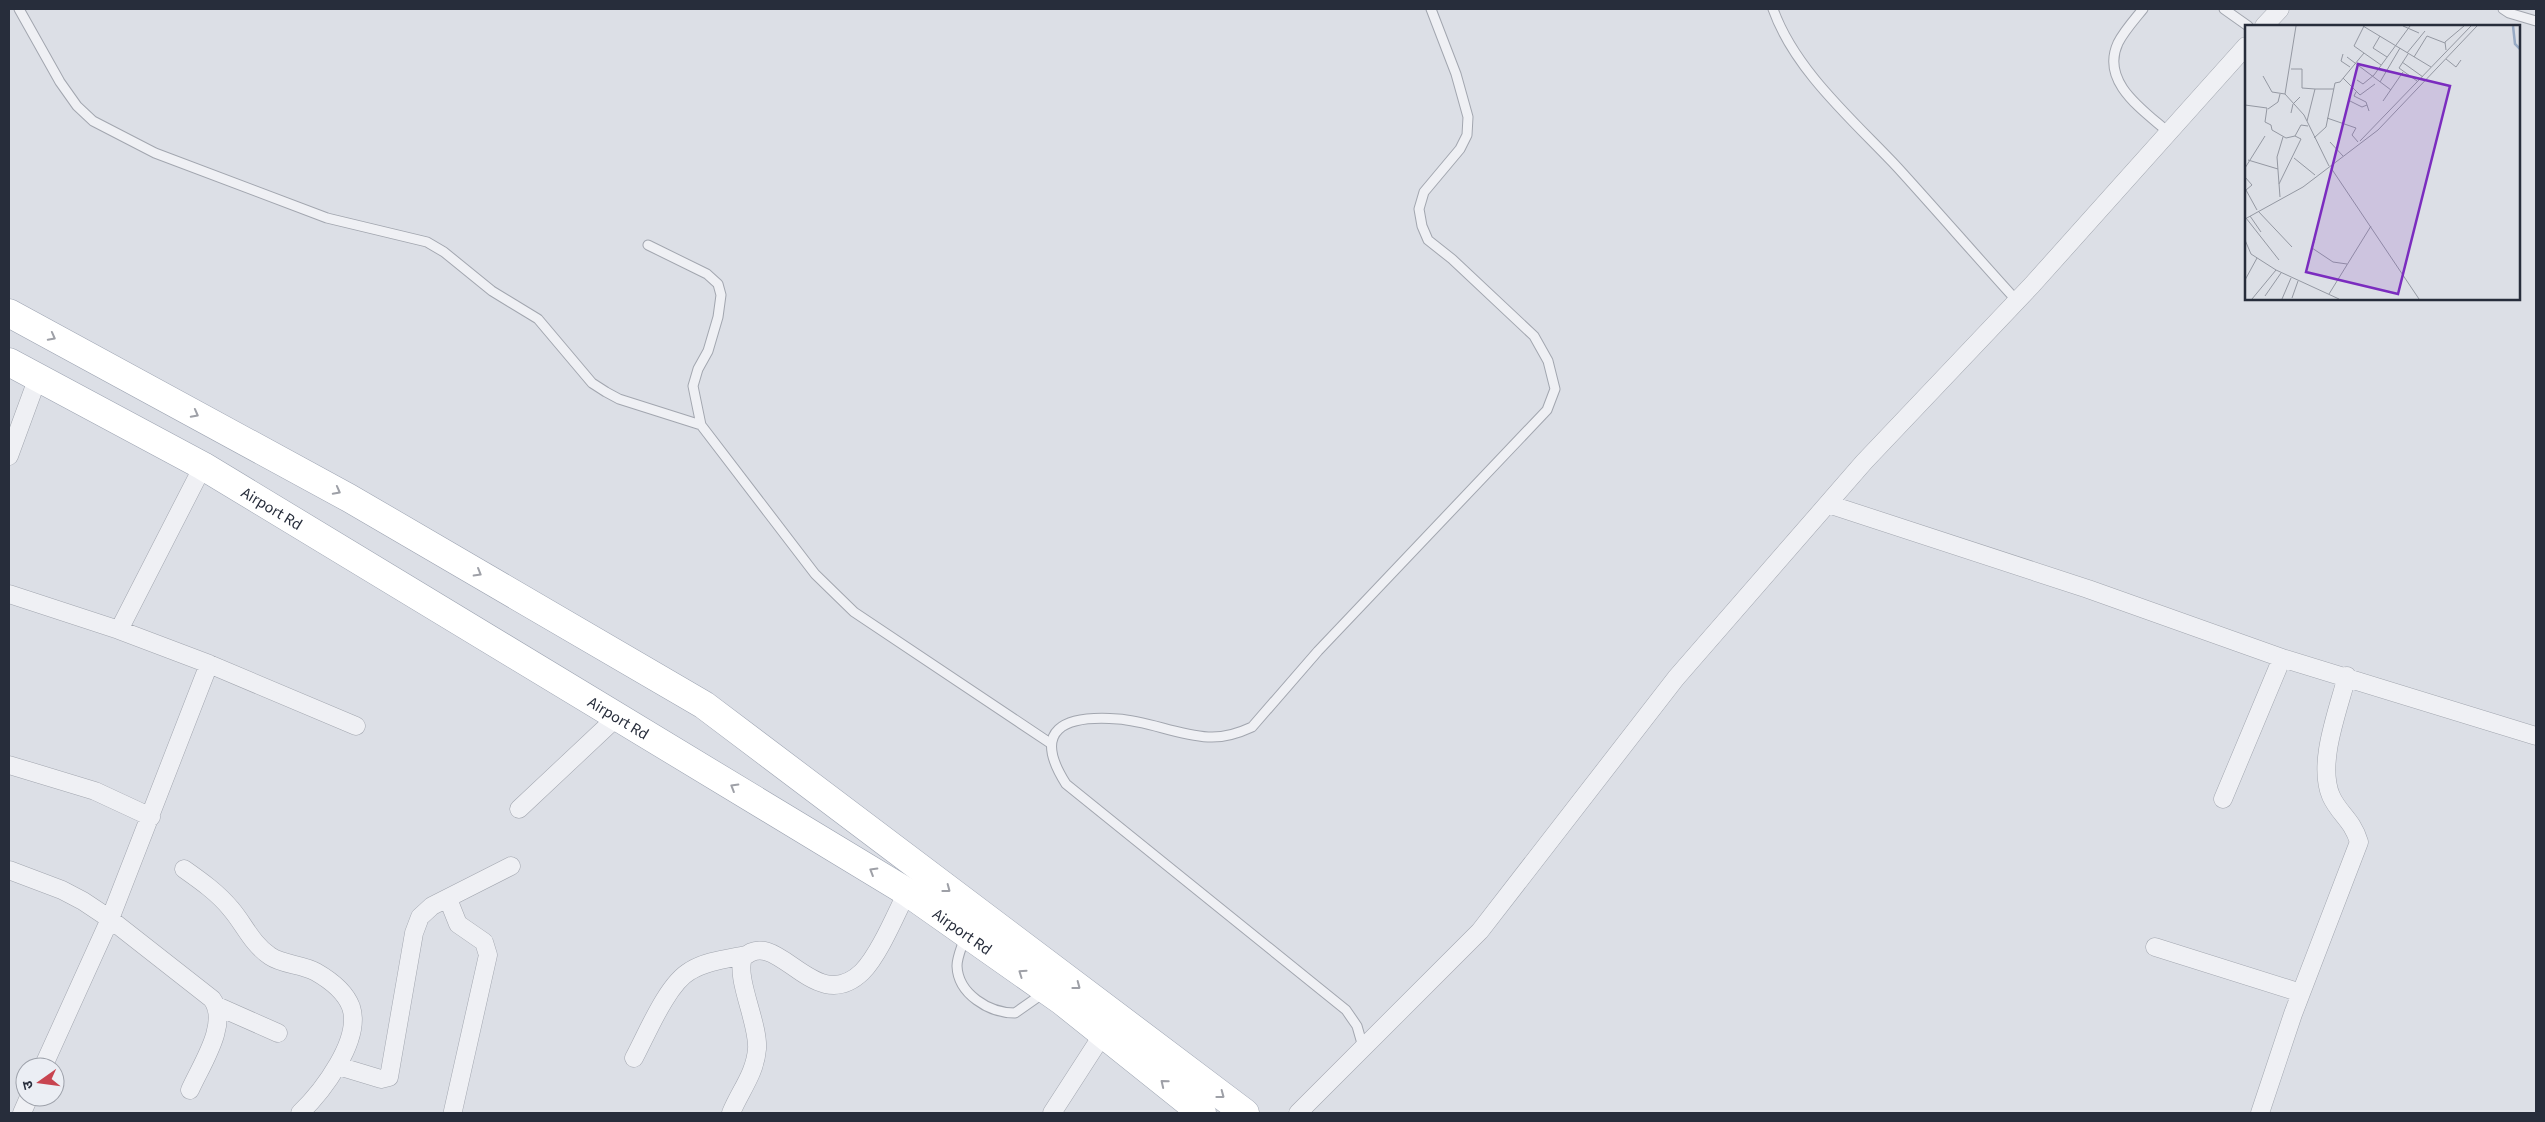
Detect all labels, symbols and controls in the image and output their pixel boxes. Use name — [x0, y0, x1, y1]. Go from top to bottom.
inset map — [2245, 25, 2520, 300]
one-way arrow — [46, 330, 55, 340]
one-way arrow — [189, 408, 198, 418]
street label: Airport Rd — [237, 482, 306, 536]
one-way arrow — [332, 485, 341, 495]
one-way arrow — [472, 567, 481, 577]
street label: Airport Rd — [583, 691, 653, 745]
one-way arrow — [731, 783, 740, 793]
one-way arrow — [870, 868, 879, 878]
one-way arrow — [941, 883, 950, 891]
street label: Airport Rd — [928, 903, 996, 960]
one-way arrow — [1018, 970, 1027, 979]
one-way arrow — [1071, 981, 1080, 989]
north arrow — [15, 1057, 65, 1107]
text: उ — [17, 1078, 39, 1091]
one-way arrow — [1161, 1080, 1170, 1088]
one-way arrow — [1215, 1089, 1225, 1098]

